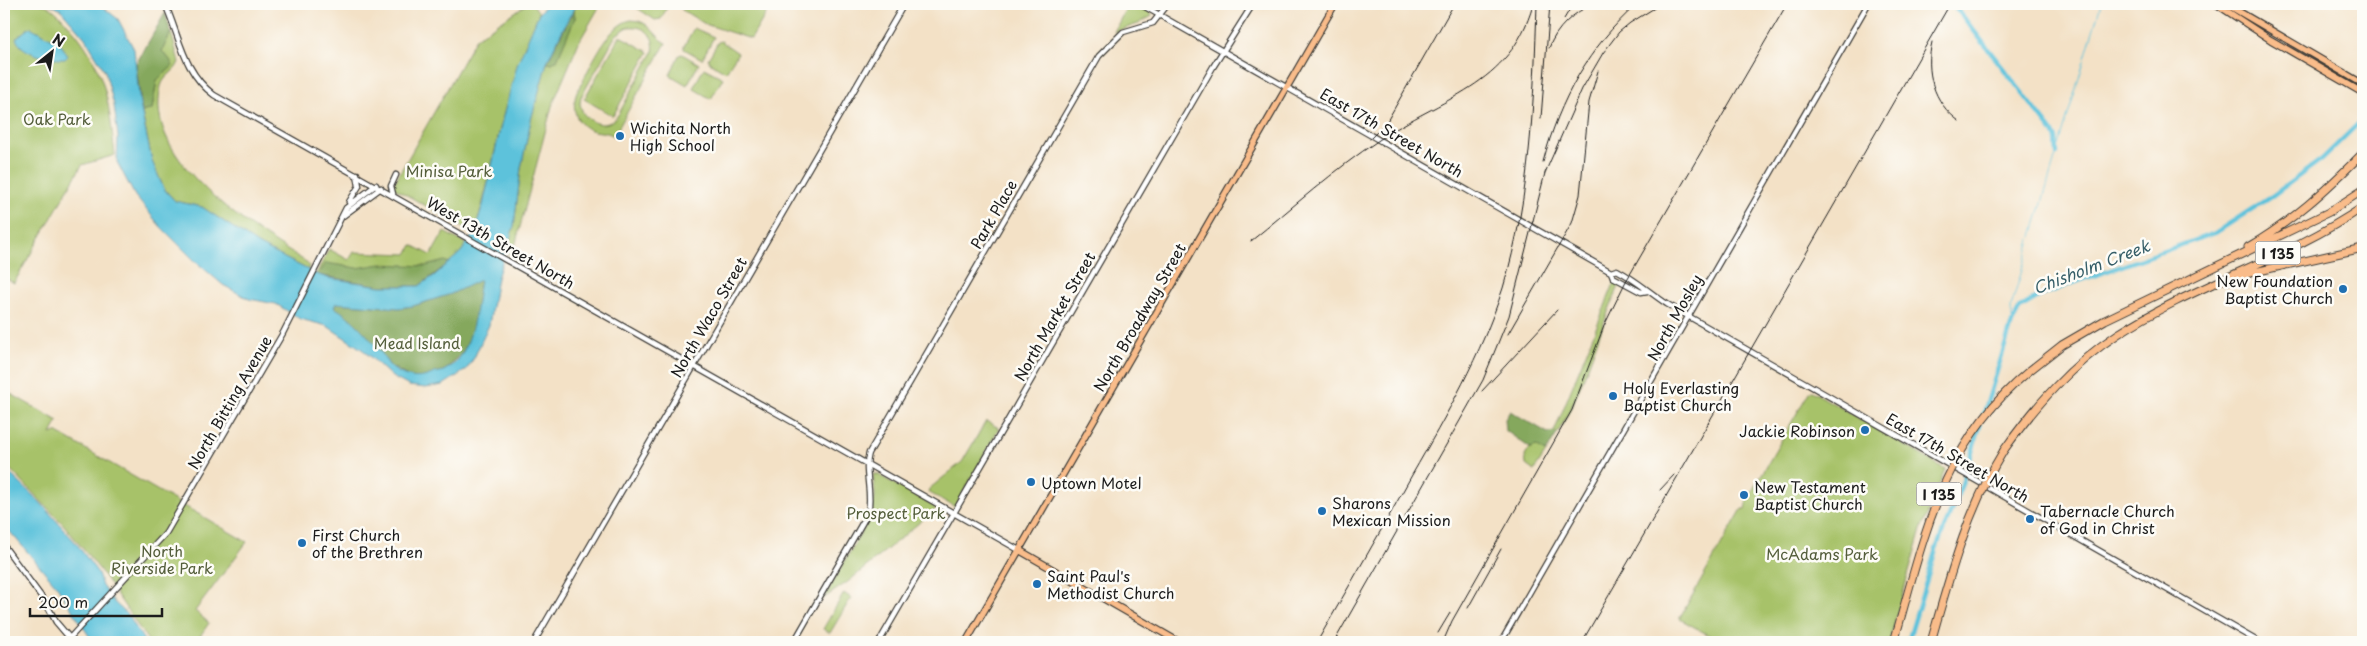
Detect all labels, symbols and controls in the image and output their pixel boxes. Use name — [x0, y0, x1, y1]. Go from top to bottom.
north arrow — [28, 28, 78, 78]
text: N — [49, 28, 69, 52]
street label: East 17th Street North — [1316, 82, 1468, 182]
park label: Oak Park — [23, 107, 91, 130]
place label: Wichita North High School — [630, 116, 731, 156]
marker: Wichita North High School — [614, 130, 626, 142]
park label: Minisa Park — [406, 159, 492, 182]
street label: Park Place — [964, 175, 1022, 253]
street label: West 13th Street North — [423, 190, 579, 294]
water label: Chisholm Creek — [2029, 232, 2154, 299]
street label: North Broadway Street — [1087, 238, 1191, 396]
road number: I 135 — [2256, 242, 2300, 264]
street label: North Market Street — [1008, 247, 1100, 385]
street label: North Waco Street — [664, 253, 752, 381]
street label: North Mosley — [1641, 269, 1707, 365]
place label: New Foundation Baptist Church — [2216, 269, 2333, 309]
marker: New Foundation Baptist Church — [2337, 283, 2349, 295]
street label: North Bitting Avenue — [181, 331, 277, 473]
park label: Mead Island — [374, 331, 460, 354]
place label: Holy Everlasting Baptist Church — [1623, 376, 1739, 416]
marker: Holy Everlasting Baptist Church — [1607, 390, 1619, 402]
street label: East 17th Street North — [1882, 407, 2034, 507]
place label: Jackie Robinson — [1739, 419, 1855, 442]
marker: Jackie Robinson — [1859, 424, 1871, 436]
place label: Uptown Motel — [1041, 471, 1142, 494]
place label: New Testament Baptist Church — [1754, 475, 1866, 515]
marker: Uptown Motel — [1025, 476, 1037, 488]
road number: I 135 — [1916, 482, 1962, 506]
marker: New Testament Baptist Church — [1738, 489, 1750, 501]
place label: Sharons Mexican Mission — [1332, 491, 1451, 531]
place label: Tabernacle Church of God in Christ — [2040, 499, 2175, 539]
park label: Prospect Park — [846, 501, 946, 524]
marker: Sharons Mexican Mission — [1316, 505, 1328, 517]
marker: Tabernacle Church of God in Christ — [2024, 513, 2036, 525]
place label: First Church of the Brethren — [312, 523, 423, 563]
marker: First Church of the Brethren — [296, 537, 308, 549]
park label: North Riverside Park — [111, 539, 213, 579]
park label: McAdams Park — [1766, 542, 1878, 565]
place label: Saint Paul's Methodist Church — [1047, 564, 1175, 604]
marker: Saint Paul's Methodist Church — [1031, 578, 1043, 590]
scale bar — [30, 586, 162, 618]
text: 200 m — [38, 590, 88, 613]

